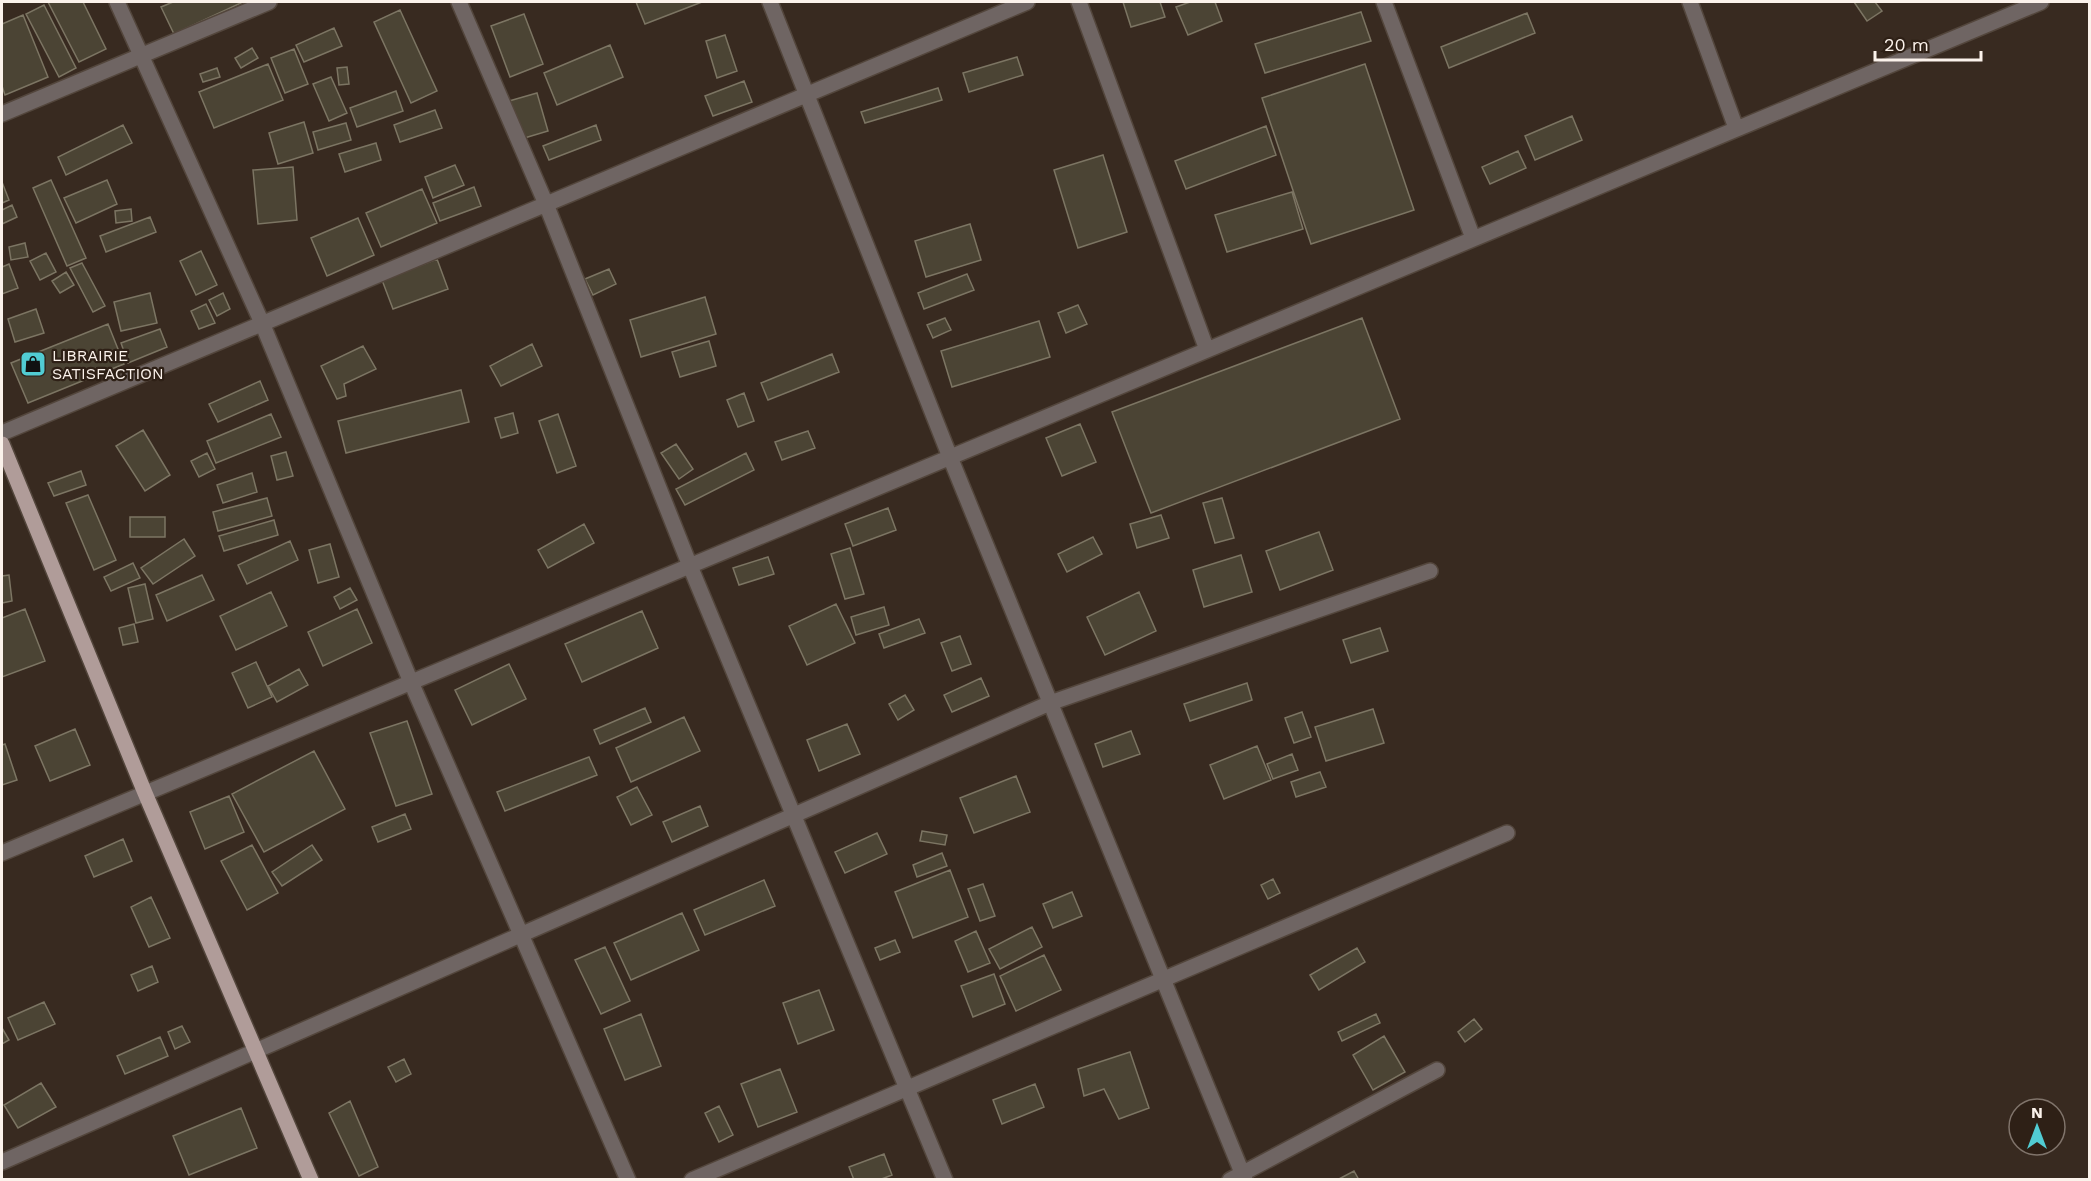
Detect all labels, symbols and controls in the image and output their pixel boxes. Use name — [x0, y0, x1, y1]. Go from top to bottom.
scale bar — [1875, 24, 1982, 62]
text: 20 m — [1884, 34, 1929, 55]
place label: LIBRAIRIE SATISFACTION — [52, 346, 164, 383]
shop icon: LIBRAIRIE SATISFACTION — [18, 349, 48, 379]
north arrow — [2007, 1097, 2067, 1157]
text: N — [2031, 1103, 2043, 1122]

